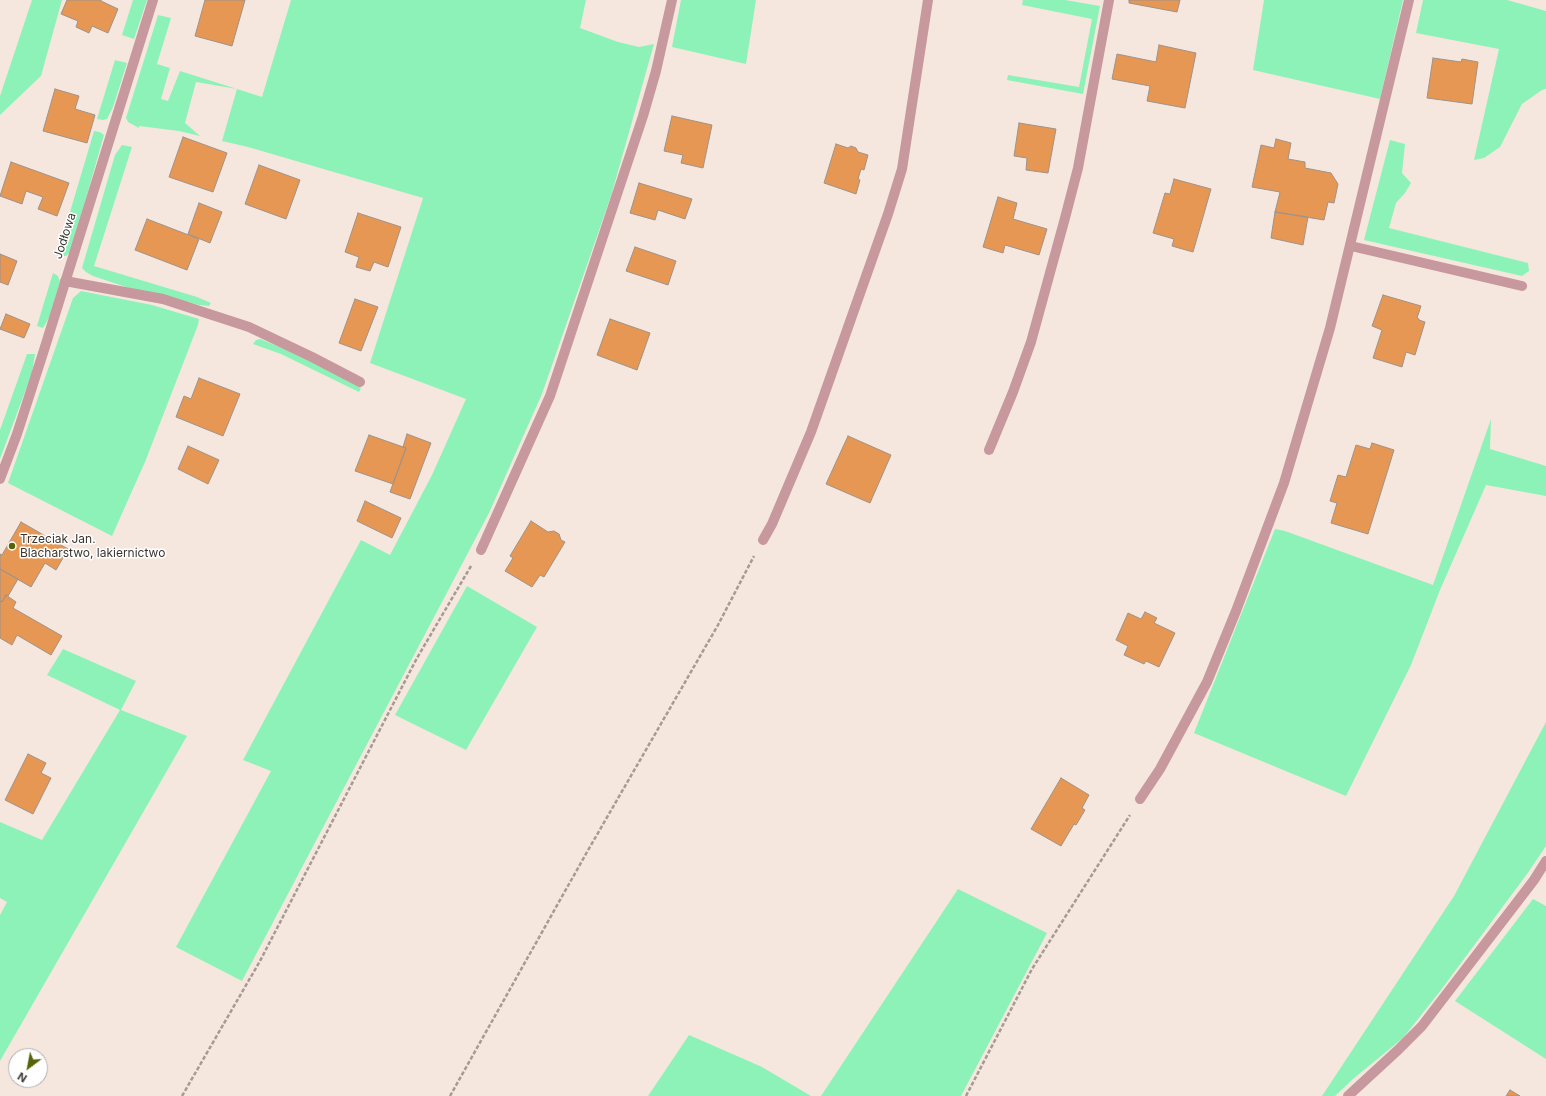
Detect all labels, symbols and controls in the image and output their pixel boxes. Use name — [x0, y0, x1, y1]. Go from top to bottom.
street label: Jodłowa — [51, 211, 79, 261]
place label: Trzeciak Jan. Blacharstwo, lakiernictwo — [20, 532, 165, 560]
marker: Trzeciak Jan. Blacharstwo, lakiernictwo — [7, 541, 17, 551]
north arrow — [8, 1048, 48, 1088]
text: N — [15, 1069, 29, 1085]

